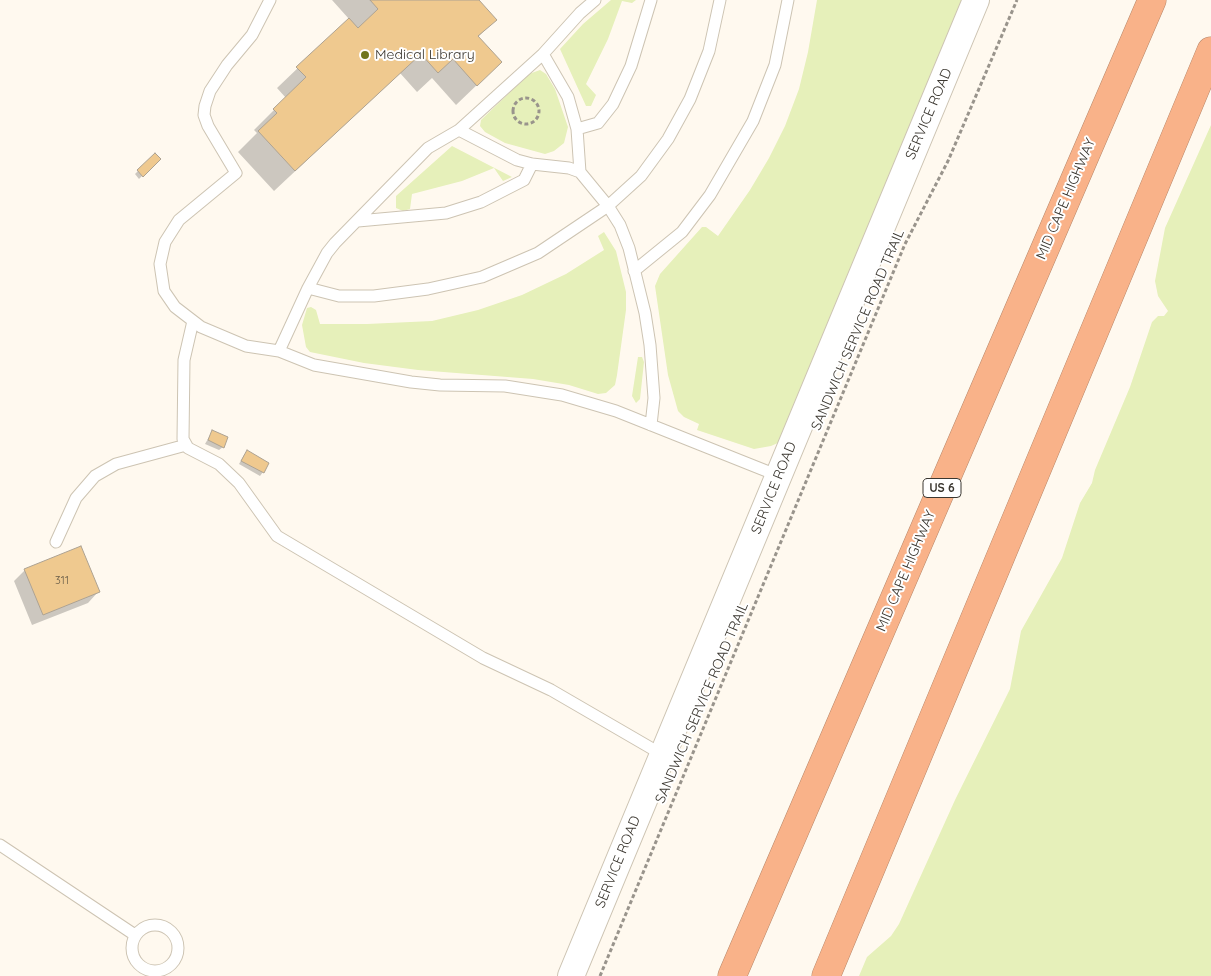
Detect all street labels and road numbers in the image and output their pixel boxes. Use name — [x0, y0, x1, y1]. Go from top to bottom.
street label: SERVICE ROAD — [902, 66, 956, 162]
street label: MID CAPE HIGHWAY — [1033, 136, 1099, 262]
street label: SANDWICH SERVICE ROAD TRAIL — [808, 227, 908, 433]
street label: SERVICE ROAD — [748, 440, 800, 536]
road number: US 6 — [923, 478, 961, 498]
street label: MID CAPE HIGHWAY — [873, 508, 939, 634]
street label: SANDWICH SERVICE ROAD TRAIL — [652, 600, 752, 806]
street label: SERVICE ROAD — [592, 814, 644, 910]

